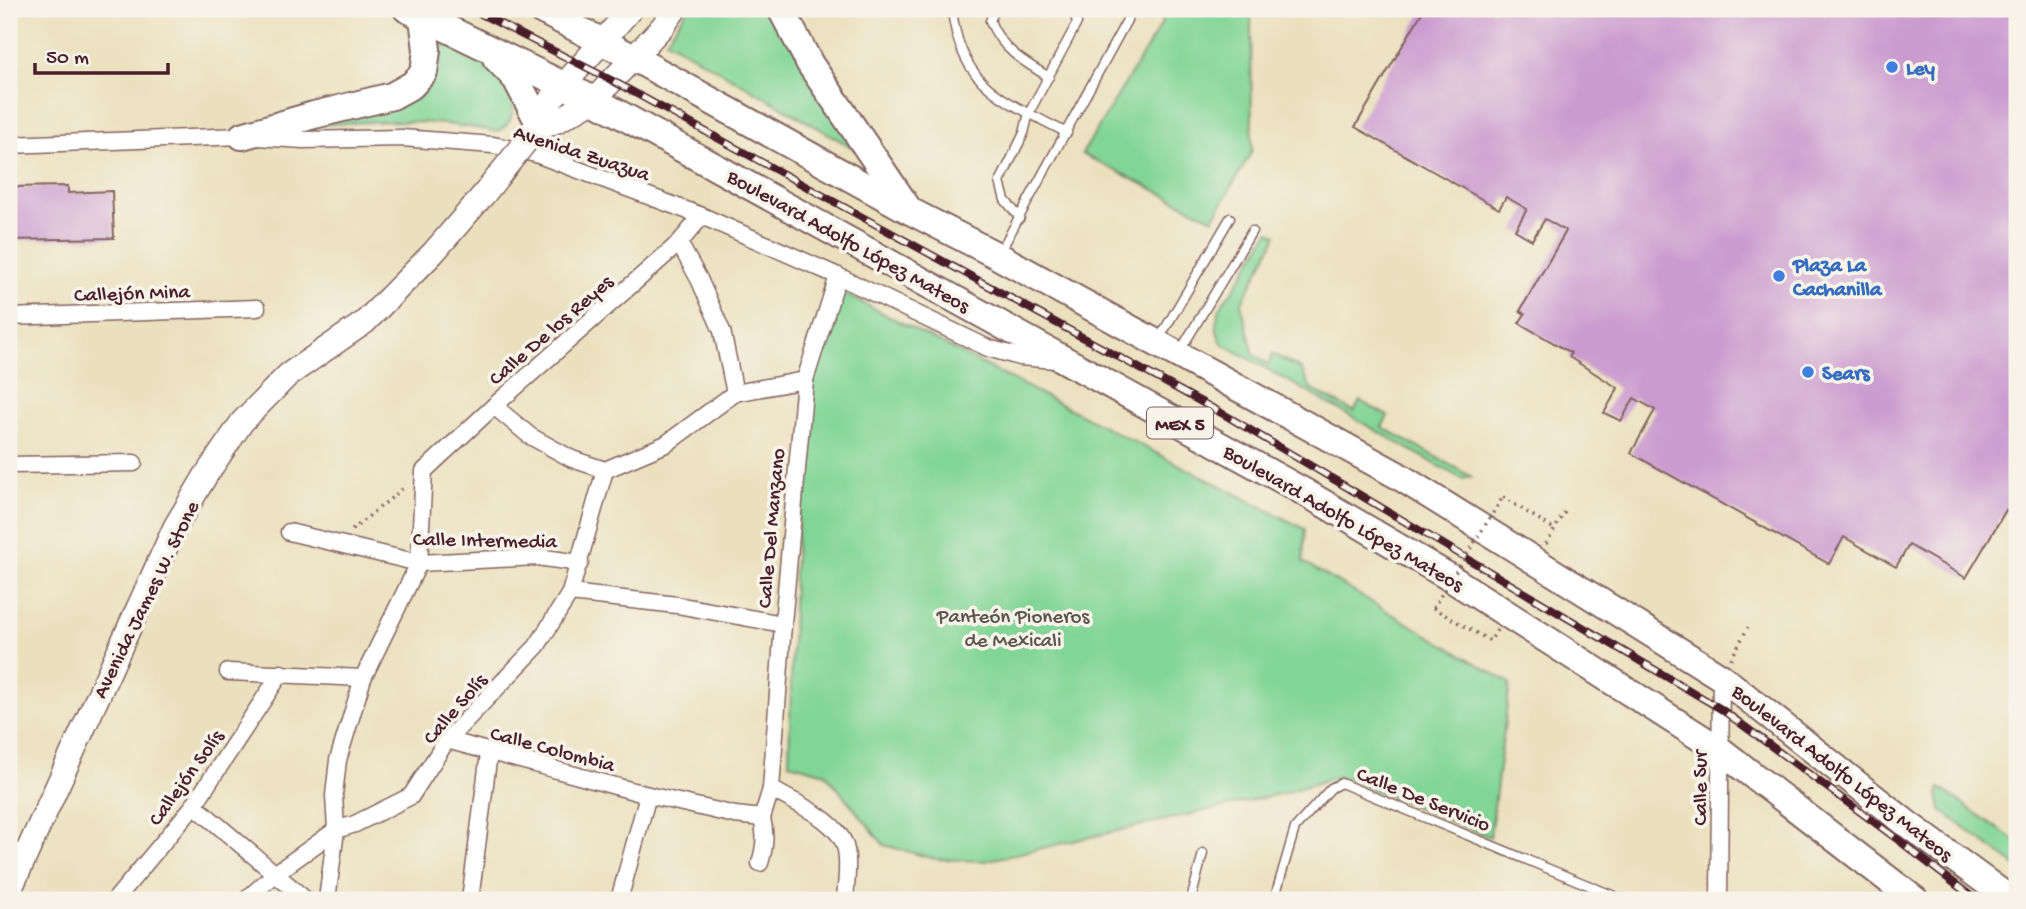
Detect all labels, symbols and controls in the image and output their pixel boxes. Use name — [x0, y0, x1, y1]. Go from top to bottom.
scale bar — [35, 32, 168, 76]
text: 50 m — [46, 47, 89, 72]
place label: Ley — [1906, 58, 1936, 83]
marker: Ley — [1884, 59, 1900, 75]
street label: Avenida Zuazua — [510, 122, 653, 190]
street label: Boulevard Adolfo López Mateos — [721, 165, 974, 321]
place label: Plaza La Cachanilla — [1792, 255, 1883, 304]
marker: Plaza La Cachanilla — [1771, 268, 1787, 284]
street label: Calle De los Reyes — [485, 270, 621, 392]
street label: Callejón Mina — [74, 281, 192, 310]
place label: Sears — [1822, 363, 1871, 388]
marker: Sears — [1800, 364, 1816, 380]
road number: MEX 5 — [1147, 408, 1213, 438]
street label: Boulevard Adolfo López Mateos — [1217, 440, 1468, 600]
street label: Calle Del Manzano — [754, 447, 793, 609]
street label: Avenida James W. Stone — [89, 497, 207, 703]
street label: Calle Intermedia — [413, 529, 559, 556]
park label: Panteón Pioneros de Mexicali — [936, 606, 1090, 655]
street label: Calle Solís — [419, 669, 495, 751]
street label: Boulevard Adolfo López Mateos — [1725, 680, 1957, 870]
street label: Calle Colombia — [487, 723, 618, 780]
street label: Callejón Solís — [145, 725, 232, 832]
street label: Calle Sur — [1690, 749, 1715, 826]
street label: Calle De Servicio — [1352, 763, 1493, 839]

